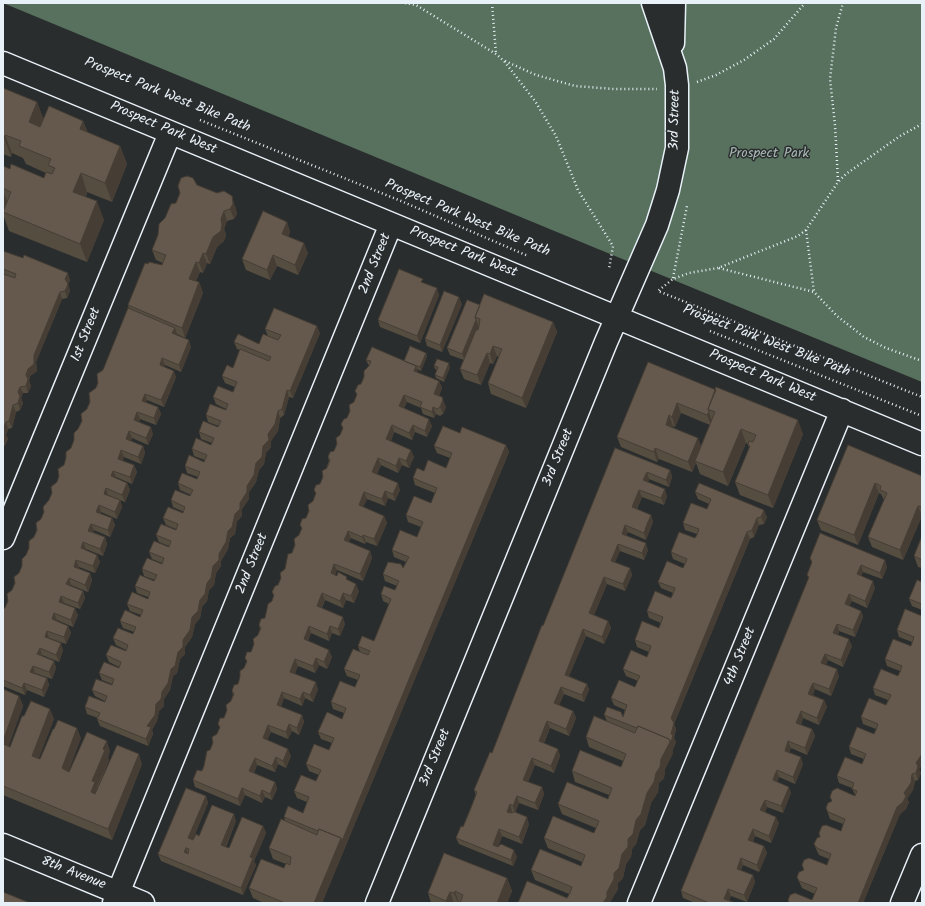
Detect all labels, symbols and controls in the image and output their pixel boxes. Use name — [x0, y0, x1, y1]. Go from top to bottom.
street label: Prospect Park West Bike Path — [81, 55, 253, 137]
street label: 3rd Street — [667, 89, 685, 151]
street label: Prospect Park West — [107, 99, 219, 159]
park label: Prospect Park — [729, 147, 809, 163]
street label: Prospect Park West Bike Path — [382, 177, 552, 261]
street label: Prospect Park West — [407, 224, 519, 282]
street label: 2nd Street — [356, 231, 396, 297]
street label: Prospect Park West Bike Path — [680, 302, 852, 382]
street label: 1st Street — [69, 305, 105, 365]
street label: Prospect Park West — [706, 347, 818, 407]
street label: 3rd Street — [540, 427, 578, 489]
street label: 2nd Street — [233, 531, 273, 597]
street label: 4th Street — [722, 625, 760, 689]
street label: 3rd Street — [417, 727, 455, 789]
street label: 8th Avenue — [38, 853, 108, 895]

